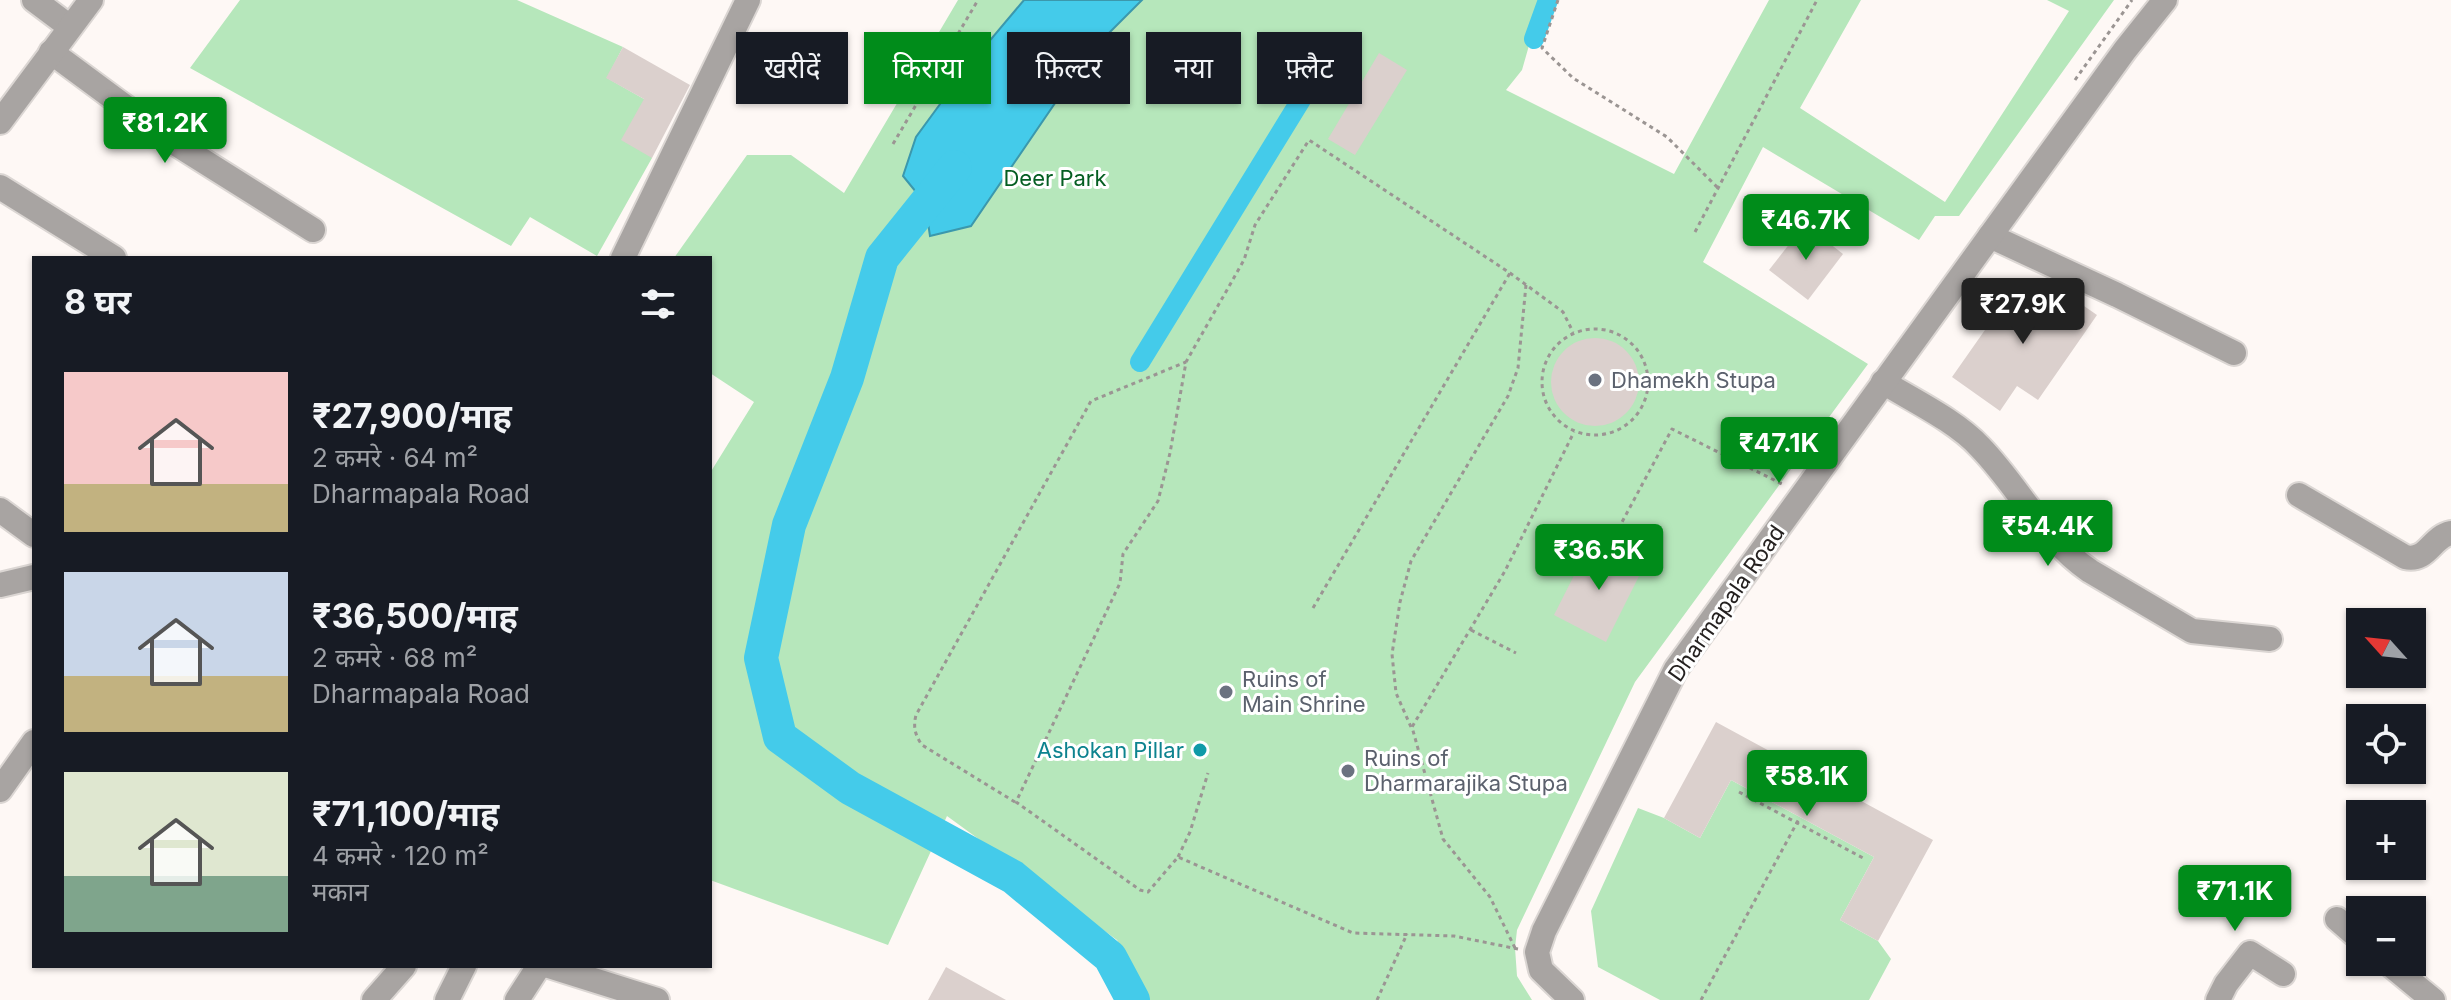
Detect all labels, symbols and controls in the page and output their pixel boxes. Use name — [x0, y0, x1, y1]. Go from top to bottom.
chip: खरीदें — [736, 32, 848, 104]
chip: किराया — [864, 32, 991, 104]
chip: फ़िल्टर — [1007, 32, 1130, 104]
chip: नया — [1146, 32, 1241, 104]
chip: फ़्लैट — [1257, 32, 1362, 104]
pin: ₹81.2K — [100, 97, 230, 165]
text: ₹81.2K — [122, 107, 208, 138]
park label: Deer Park — [1003, 165, 1107, 191]
pin: ₹46.7K — [1741, 194, 1871, 262]
text: ₹46.7K — [1761, 204, 1851, 235]
pin: ₹27.9K — [1958, 278, 2088, 346]
text: 8 घर — [64, 281, 131, 322]
icon: filters — [636, 282, 680, 326]
text: ₹27.9K — [1979, 288, 2067, 319]
place label: Dhamekh Stupa — [1611, 367, 1776, 393]
marker: Dhamekh Stupa — [1586, 371, 1604, 389]
text: ₹27,900/माह — [312, 395, 512, 436]
icon: home — [128, 404, 224, 500]
pin: ₹47.1K — [1714, 417, 1844, 485]
text: ₹47.1K — [1739, 427, 1819, 458]
text: 2 कमरे · 64 m² — [312, 442, 478, 473]
text: Dharmapala Road — [312, 478, 530, 509]
pin: ₹54.4K — [1983, 500, 2113, 568]
text: ₹54.4K — [2001, 510, 2095, 541]
street label: Dharmapala Road — [1662, 520, 1790, 686]
pin: ₹36.5K — [1534, 524, 1664, 592]
text: ₹36.5K — [1553, 534, 1645, 565]
text: ₹36,500/माह — [312, 595, 518, 636]
icon: home — [128, 604, 224, 700]
north arrow — [2346, 608, 2426, 688]
map controls — [2346, 608, 2426, 976]
text: 2 कमरे · 68 m² — [312, 642, 477, 673]
place label: Ruins of Main Shrine — [1242, 666, 1366, 717]
text: Dharmapala Road — [312, 678, 530, 709]
marker: Ruins of Main Shrine — [1217, 683, 1235, 701]
button: locate — [2346, 704, 2426, 784]
place label: Ashokan Pillar — [1037, 737, 1184, 763]
marker: Ashokan Pillar — [1191, 741, 1209, 759]
place label: Ruins of Dharmarajika Stupa — [1364, 745, 1568, 796]
pin: ₹58.1K — [1742, 750, 1872, 818]
text: ₹58.1K — [1765, 760, 1849, 791]
marker: Ruins of Dharmarajika Stupa — [1339, 762, 1357, 780]
text: ₹71,100/माह — [312, 793, 499, 834]
button: + — [2346, 800, 2426, 880]
icon: home — [128, 804, 224, 900]
text: 4 कमरे · 120 m² — [312, 840, 489, 871]
pin: ₹71.1K — [2170, 865, 2300, 933]
text: ₹71.1K — [2196, 875, 2274, 906]
text: मकान — [312, 876, 369, 907]
button: − — [2346, 896, 2426, 976]

